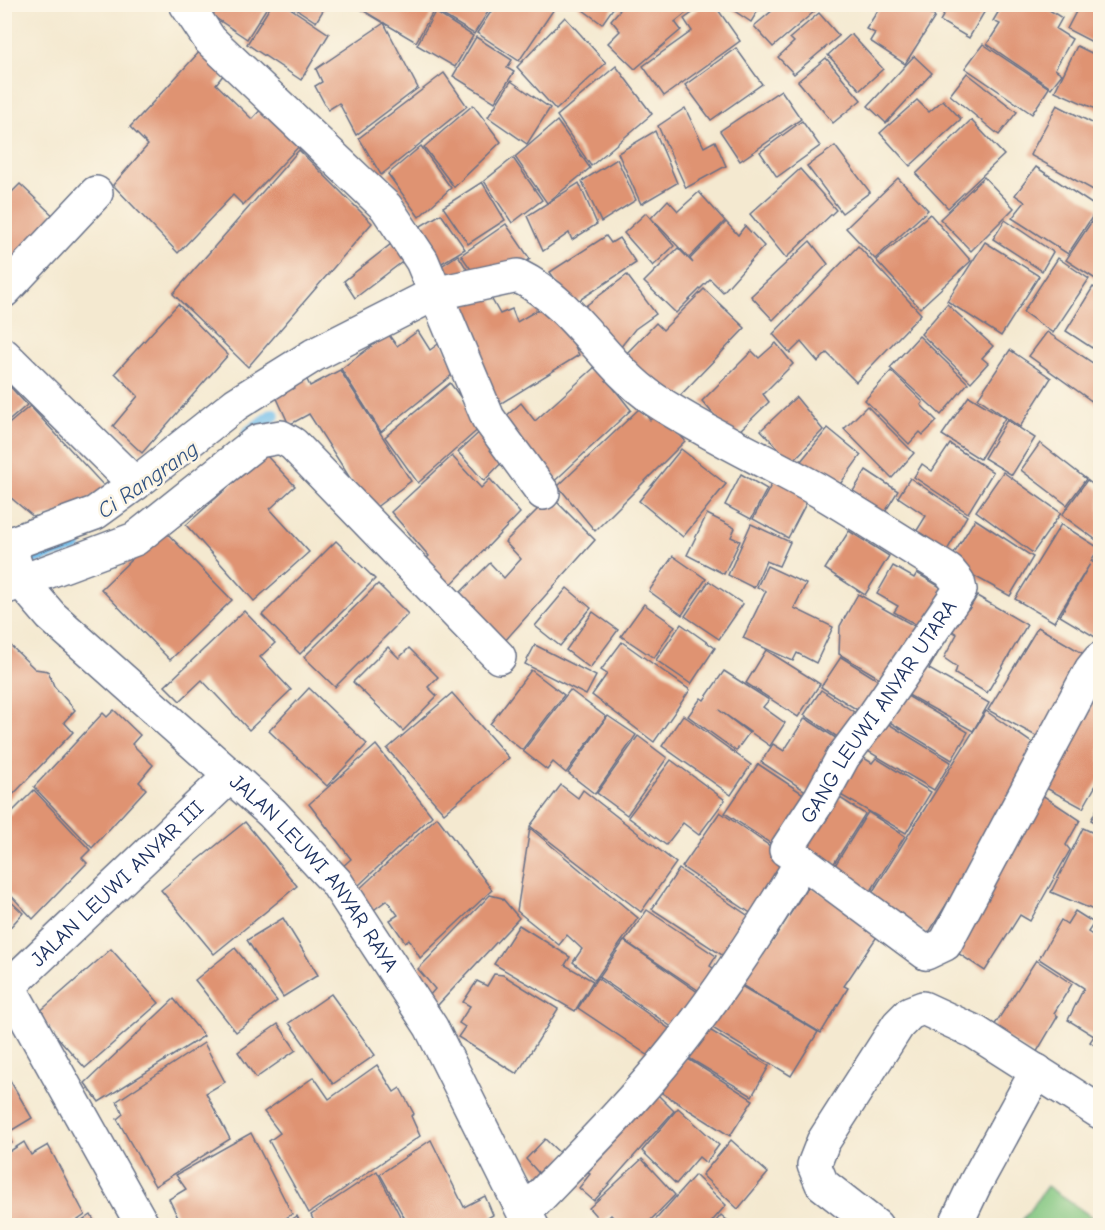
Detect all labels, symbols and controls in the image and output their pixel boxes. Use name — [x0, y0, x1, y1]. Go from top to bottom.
water label: Ci Rangrang — [93, 436, 203, 524]
street label: GANG LEUWI ANYAR UTARA — [795, 596, 961, 827]
street label: JALAN LEUWI ANYAR RAYA — [225, 769, 403, 976]
street label: JALAN LEUWI ANYAR III — [26, 796, 208, 971]

